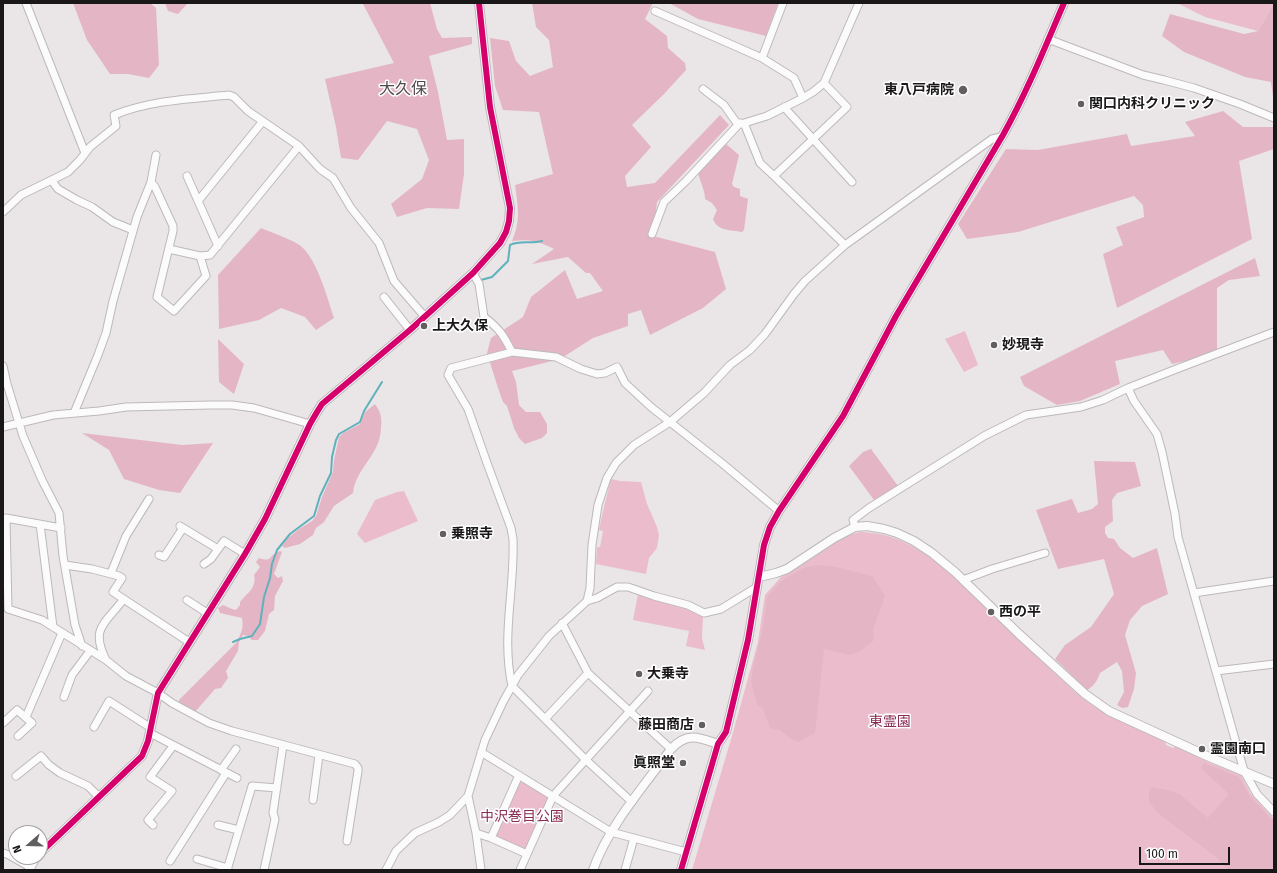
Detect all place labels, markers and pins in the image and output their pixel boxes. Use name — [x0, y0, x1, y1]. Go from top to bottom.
place label: 東八戸病院 — [884, 82, 954, 98]
marker: 東八戸病院 — [957, 84, 969, 96]
place label: 関口内科クリニック — [1089, 96, 1215, 112]
marker: 関口内科クリニック — [1076, 99, 1086, 109]
place label: 上大久保 — [432, 318, 488, 334]
marker: 上大久保 — [419, 321, 429, 331]
place label: 妙現寺 — [1002, 337, 1044, 353]
marker: 妙現寺 — [989, 340, 999, 350]
place label: 乗照寺 — [451, 526, 493, 542]
marker: 乗照寺 — [438, 529, 448, 539]
place label: 西の平 — [999, 604, 1041, 620]
marker: 西の平 — [986, 607, 996, 617]
place label: 大乗寺 — [647, 666, 689, 682]
marker: 大乗寺 — [634, 669, 644, 679]
place label: 藤田商店 — [638, 717, 694, 733]
marker: 藤田商店 — [697, 720, 707, 730]
place label: 霊園南口 — [1210, 741, 1266, 757]
marker: 霊園南口 — [1197, 744, 1207, 754]
place label: 眞照堂 — [633, 755, 675, 771]
marker: 眞照堂 — [678, 758, 688, 768]

